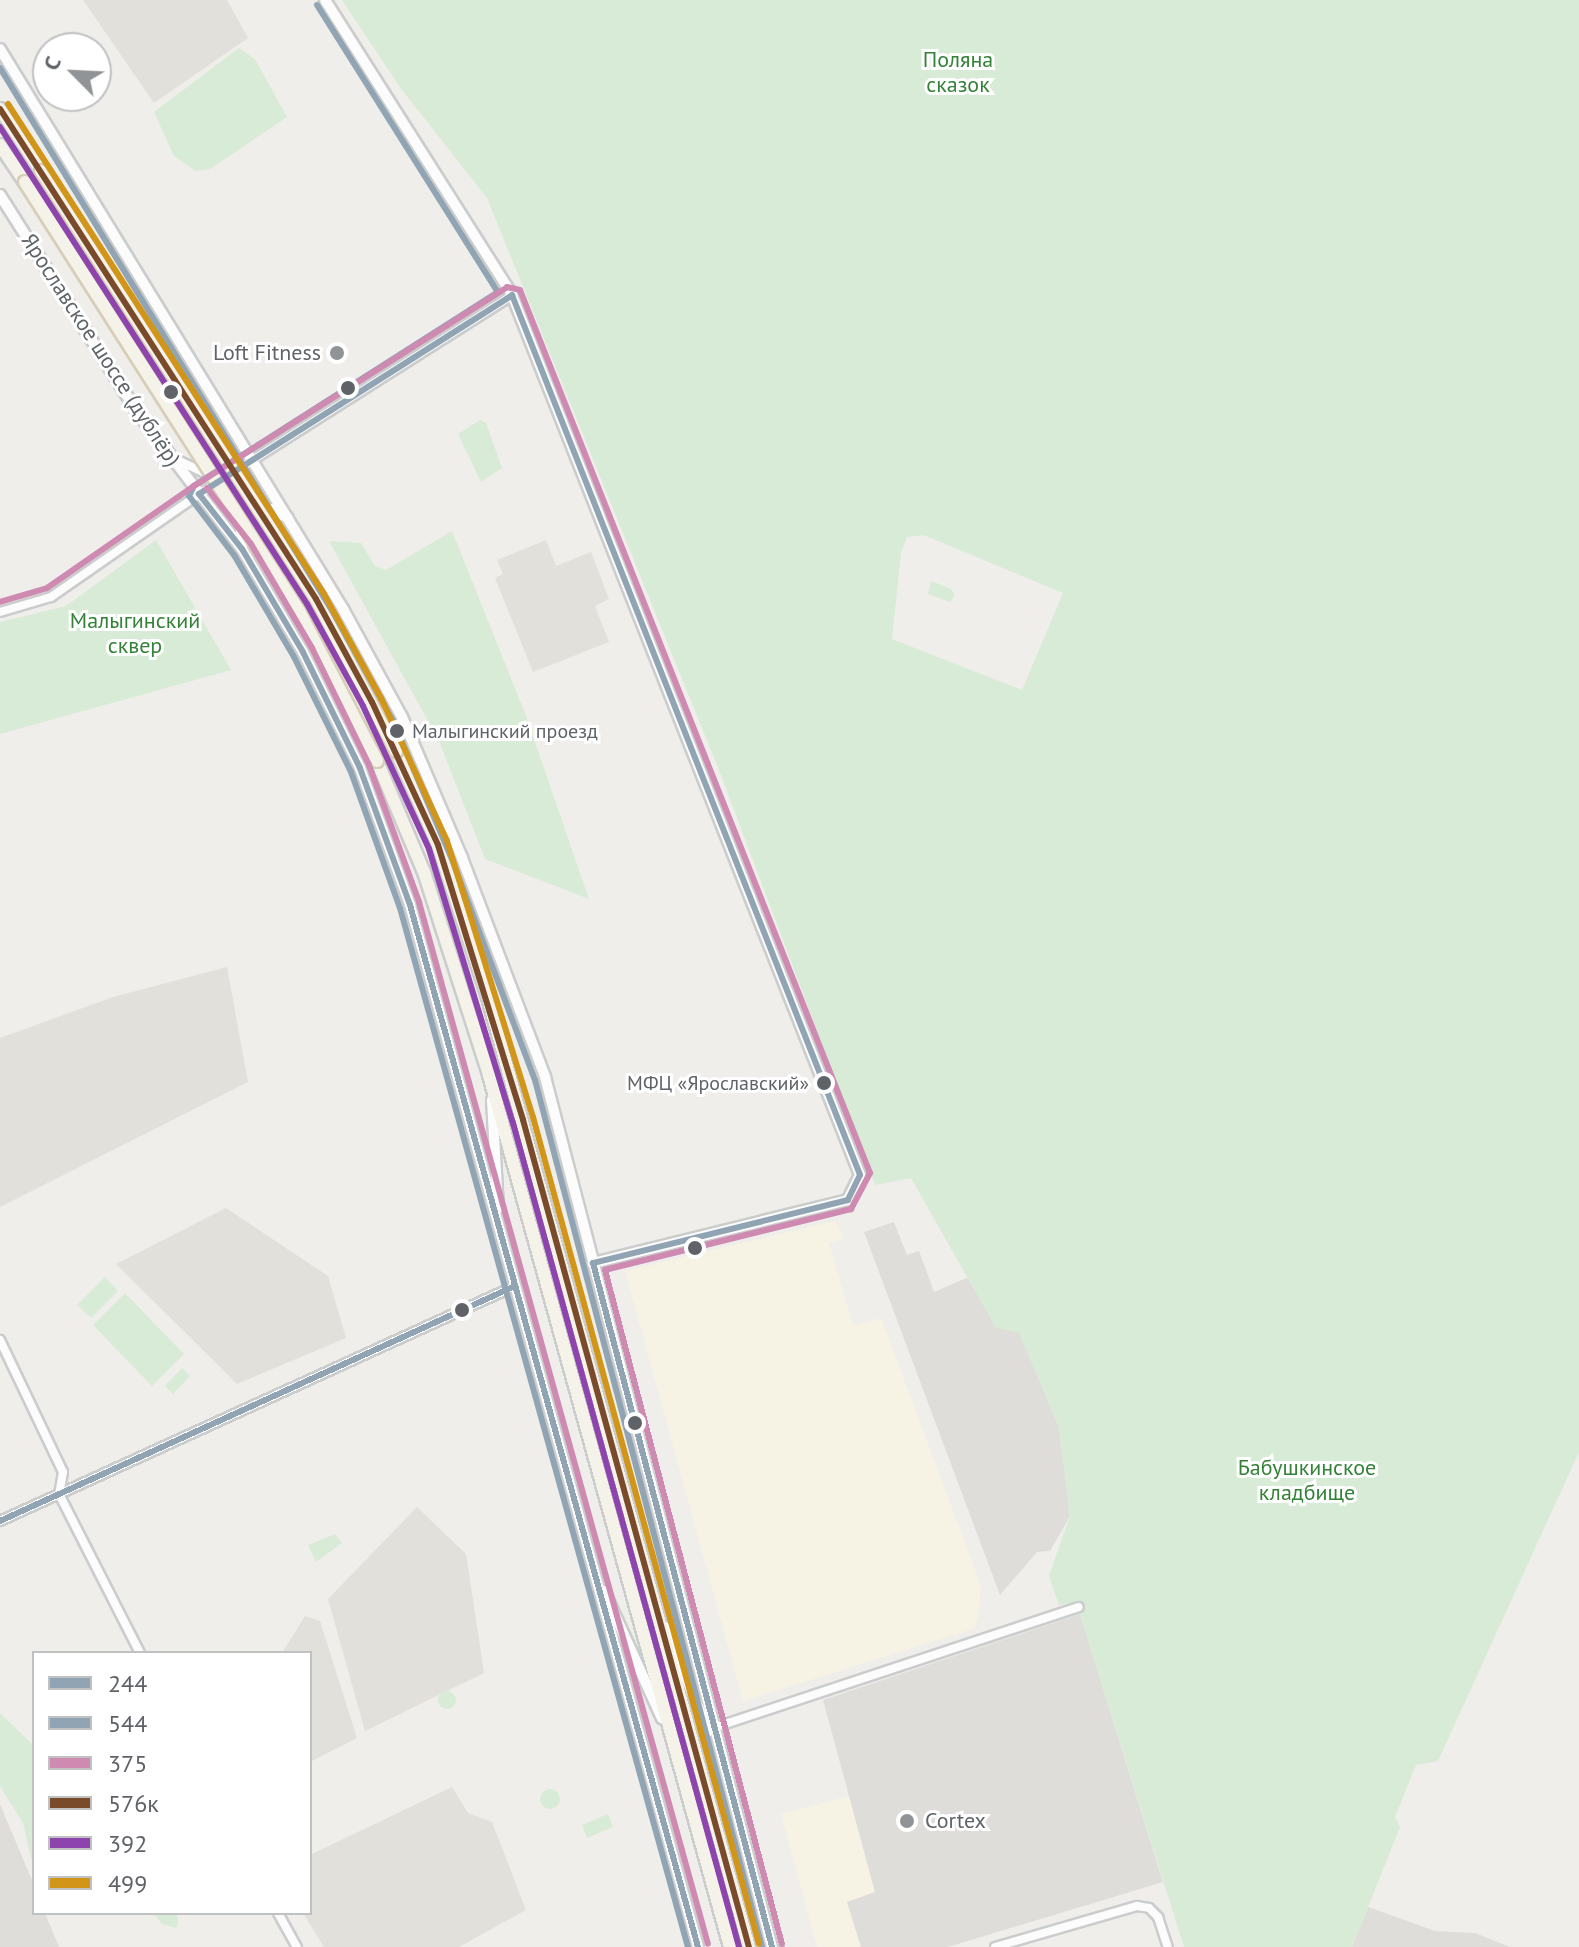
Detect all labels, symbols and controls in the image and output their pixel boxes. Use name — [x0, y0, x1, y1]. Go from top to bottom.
north arrow — [32, 32, 112, 112]
park label: Поляна сказок — [923, 46, 993, 98]
text: С — [37, 52, 67, 74]
street label: Ярославское шоссе (дублёр) — [16, 229, 186, 471]
place label: Loft Fitness — [213, 340, 321, 366]
marker: Loft Fitness — [328, 344, 346, 362]
unlabelled marker — [340, 380, 356, 396]
unlabelled marker — [163, 384, 179, 400]
park label: Малыгинский сквер — [70, 607, 200, 658]
place label: Малыгинский проезд — [412, 719, 598, 743]
marker: Малыгинский проезд — [389, 723, 405, 739]
place label: МФЦ «Ярославский» — [627, 1071, 809, 1095]
marker: МФЦ «Ярославский» — [816, 1075, 832, 1091]
unlabelled marker — [687, 1240, 703, 1256]
unlabelled marker — [454, 1302, 470, 1318]
unlabelled marker — [627, 1415, 643, 1431]
park label: Бабушкинское кладбище — [1238, 1454, 1376, 1506]
legend — [32, 1651, 312, 1915]
text: 244 — [108, 1668, 147, 1699]
text: 544 — [108, 1708, 147, 1739]
text: 375 — [108, 1748, 147, 1779]
text: 576к — [108, 1788, 159, 1819]
place label: Cortex — [925, 1808, 986, 1834]
marker: Cortex — [896, 1810, 918, 1832]
text: 392 — [108, 1828, 147, 1859]
text: 499 — [108, 1868, 147, 1899]

